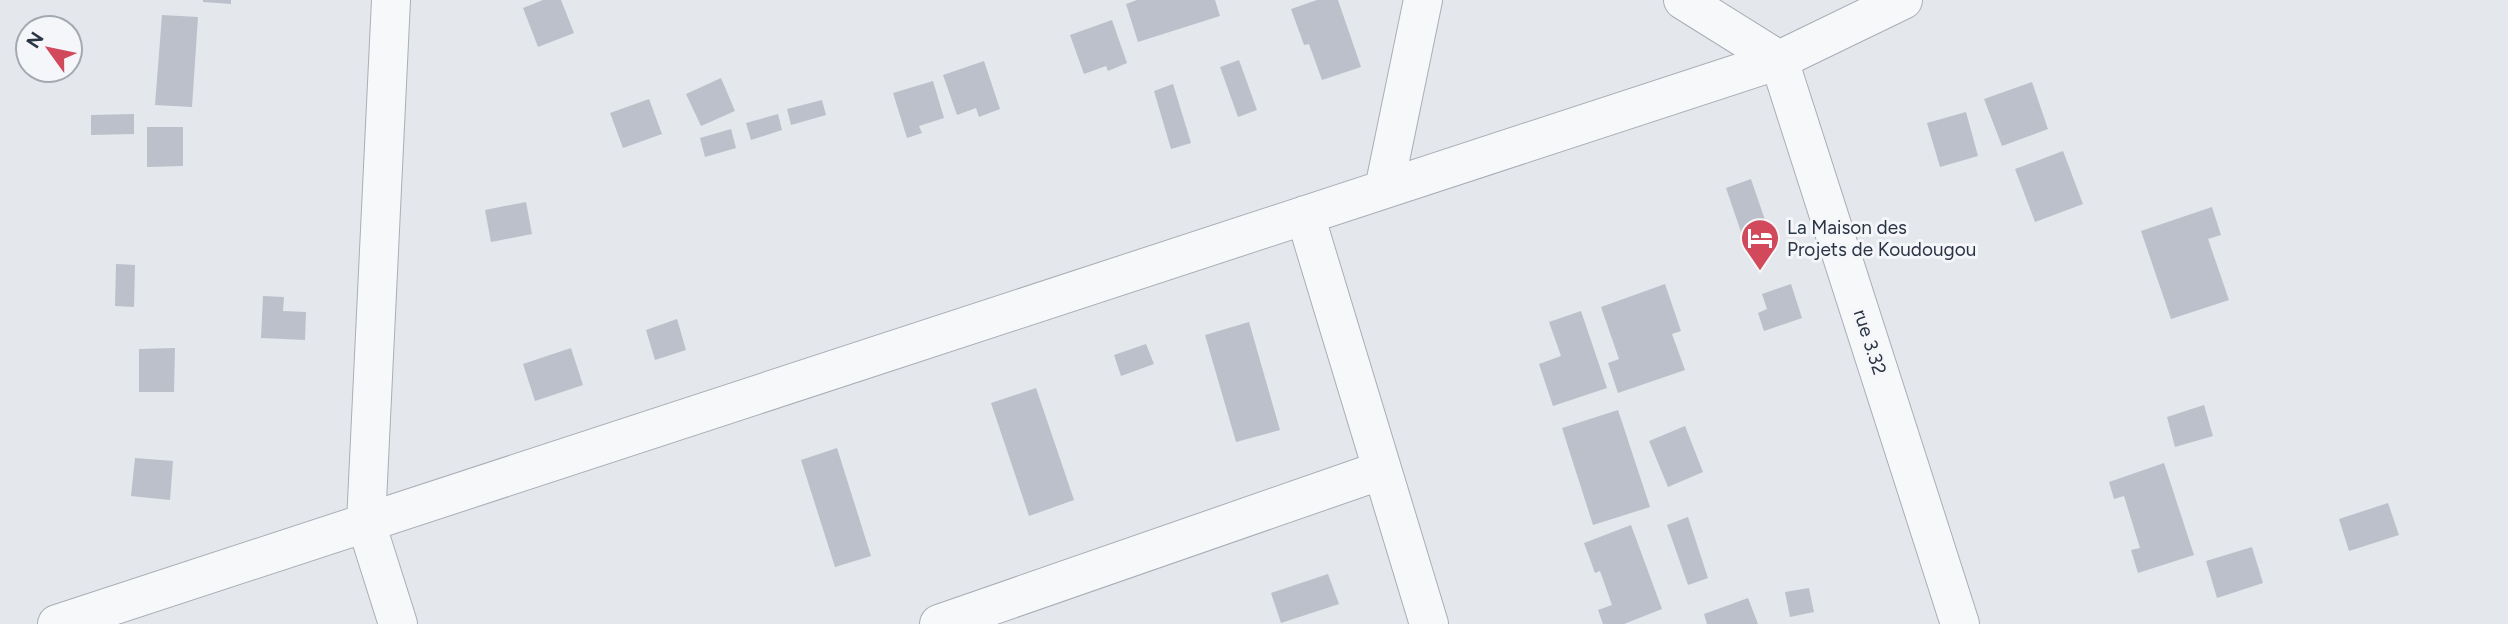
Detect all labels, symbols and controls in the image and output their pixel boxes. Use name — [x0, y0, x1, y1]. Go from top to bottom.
north arrow — [14, 14, 84, 84]
text: N — [22, 28, 49, 52]
place label: La Maison des Projets de Koudougou — [1787, 216, 1976, 261]
hotel icon: La Maison des Projets de Koudougou — [1739, 217, 1781, 272]
street label: rue 3.32 — [1849, 306, 1891, 378]

